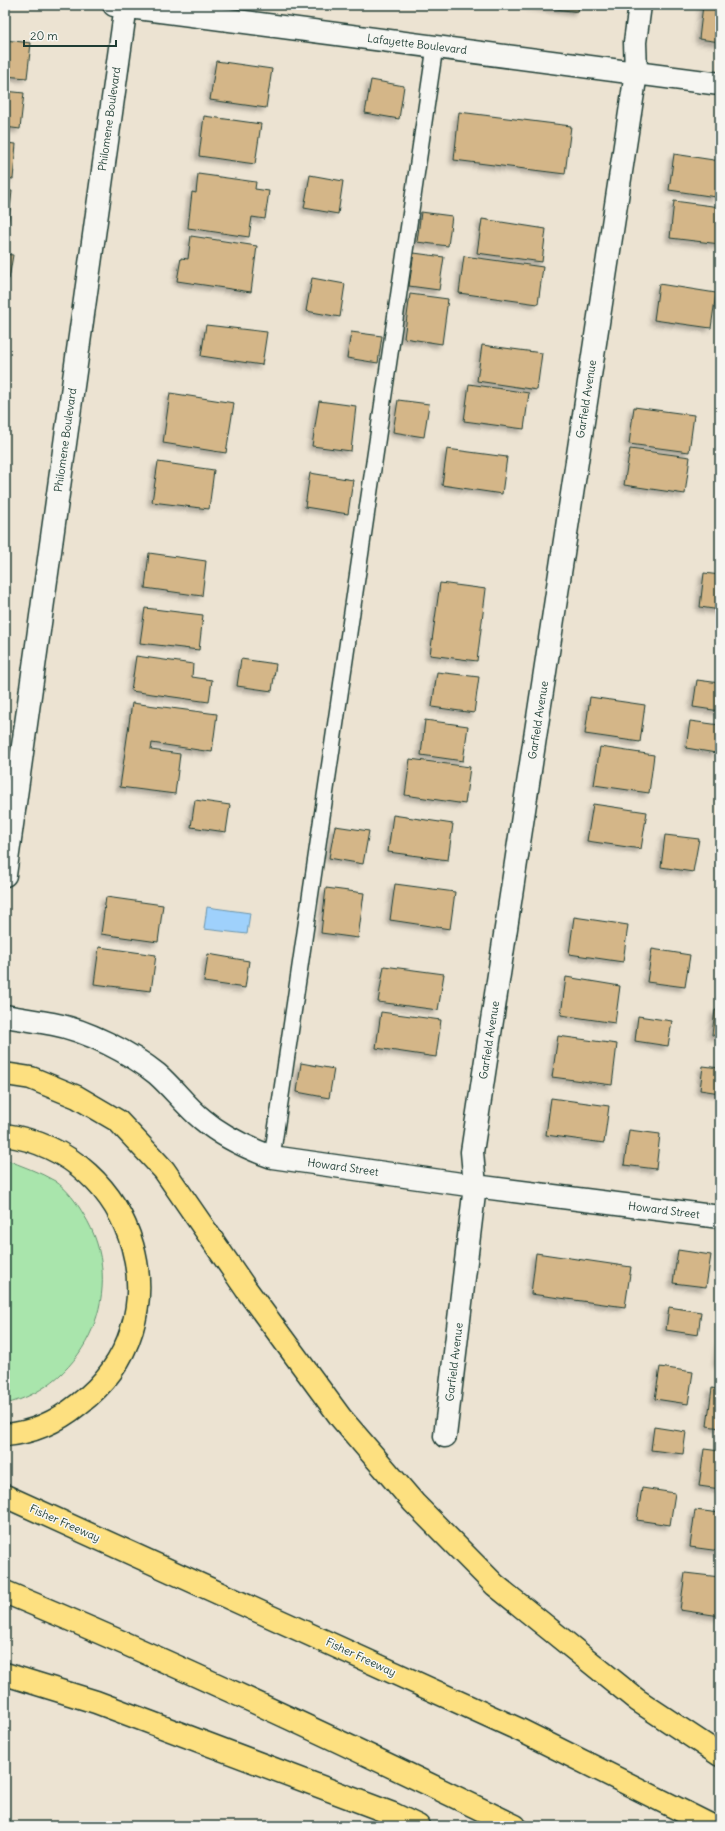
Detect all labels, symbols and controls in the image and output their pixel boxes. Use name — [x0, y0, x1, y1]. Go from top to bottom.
scale bar — [24, 22, 116, 48]
text: 20 m — [30, 28, 58, 43]
street label: Lafayette Boulevard — [366, 31, 468, 57]
street label: Philomene Boulevard — [95, 65, 123, 172]
street label: Garfield Avenue — [573, 359, 599, 439]
street label: Philomene Boulevard — [51, 386, 79, 493]
street label: Garfield Avenue — [525, 680, 551, 760]
street label: Garfield Avenue — [476, 1000, 502, 1080]
street label: Howard Street — [306, 1155, 380, 1179]
street label: Howard Street — [628, 1199, 701, 1221]
street label: Garfield Avenue — [442, 1322, 466, 1402]
street label: Fisher Freeway — [27, 1501, 103, 1545]
street label: Fisher Freeway — [324, 1635, 398, 1679]

